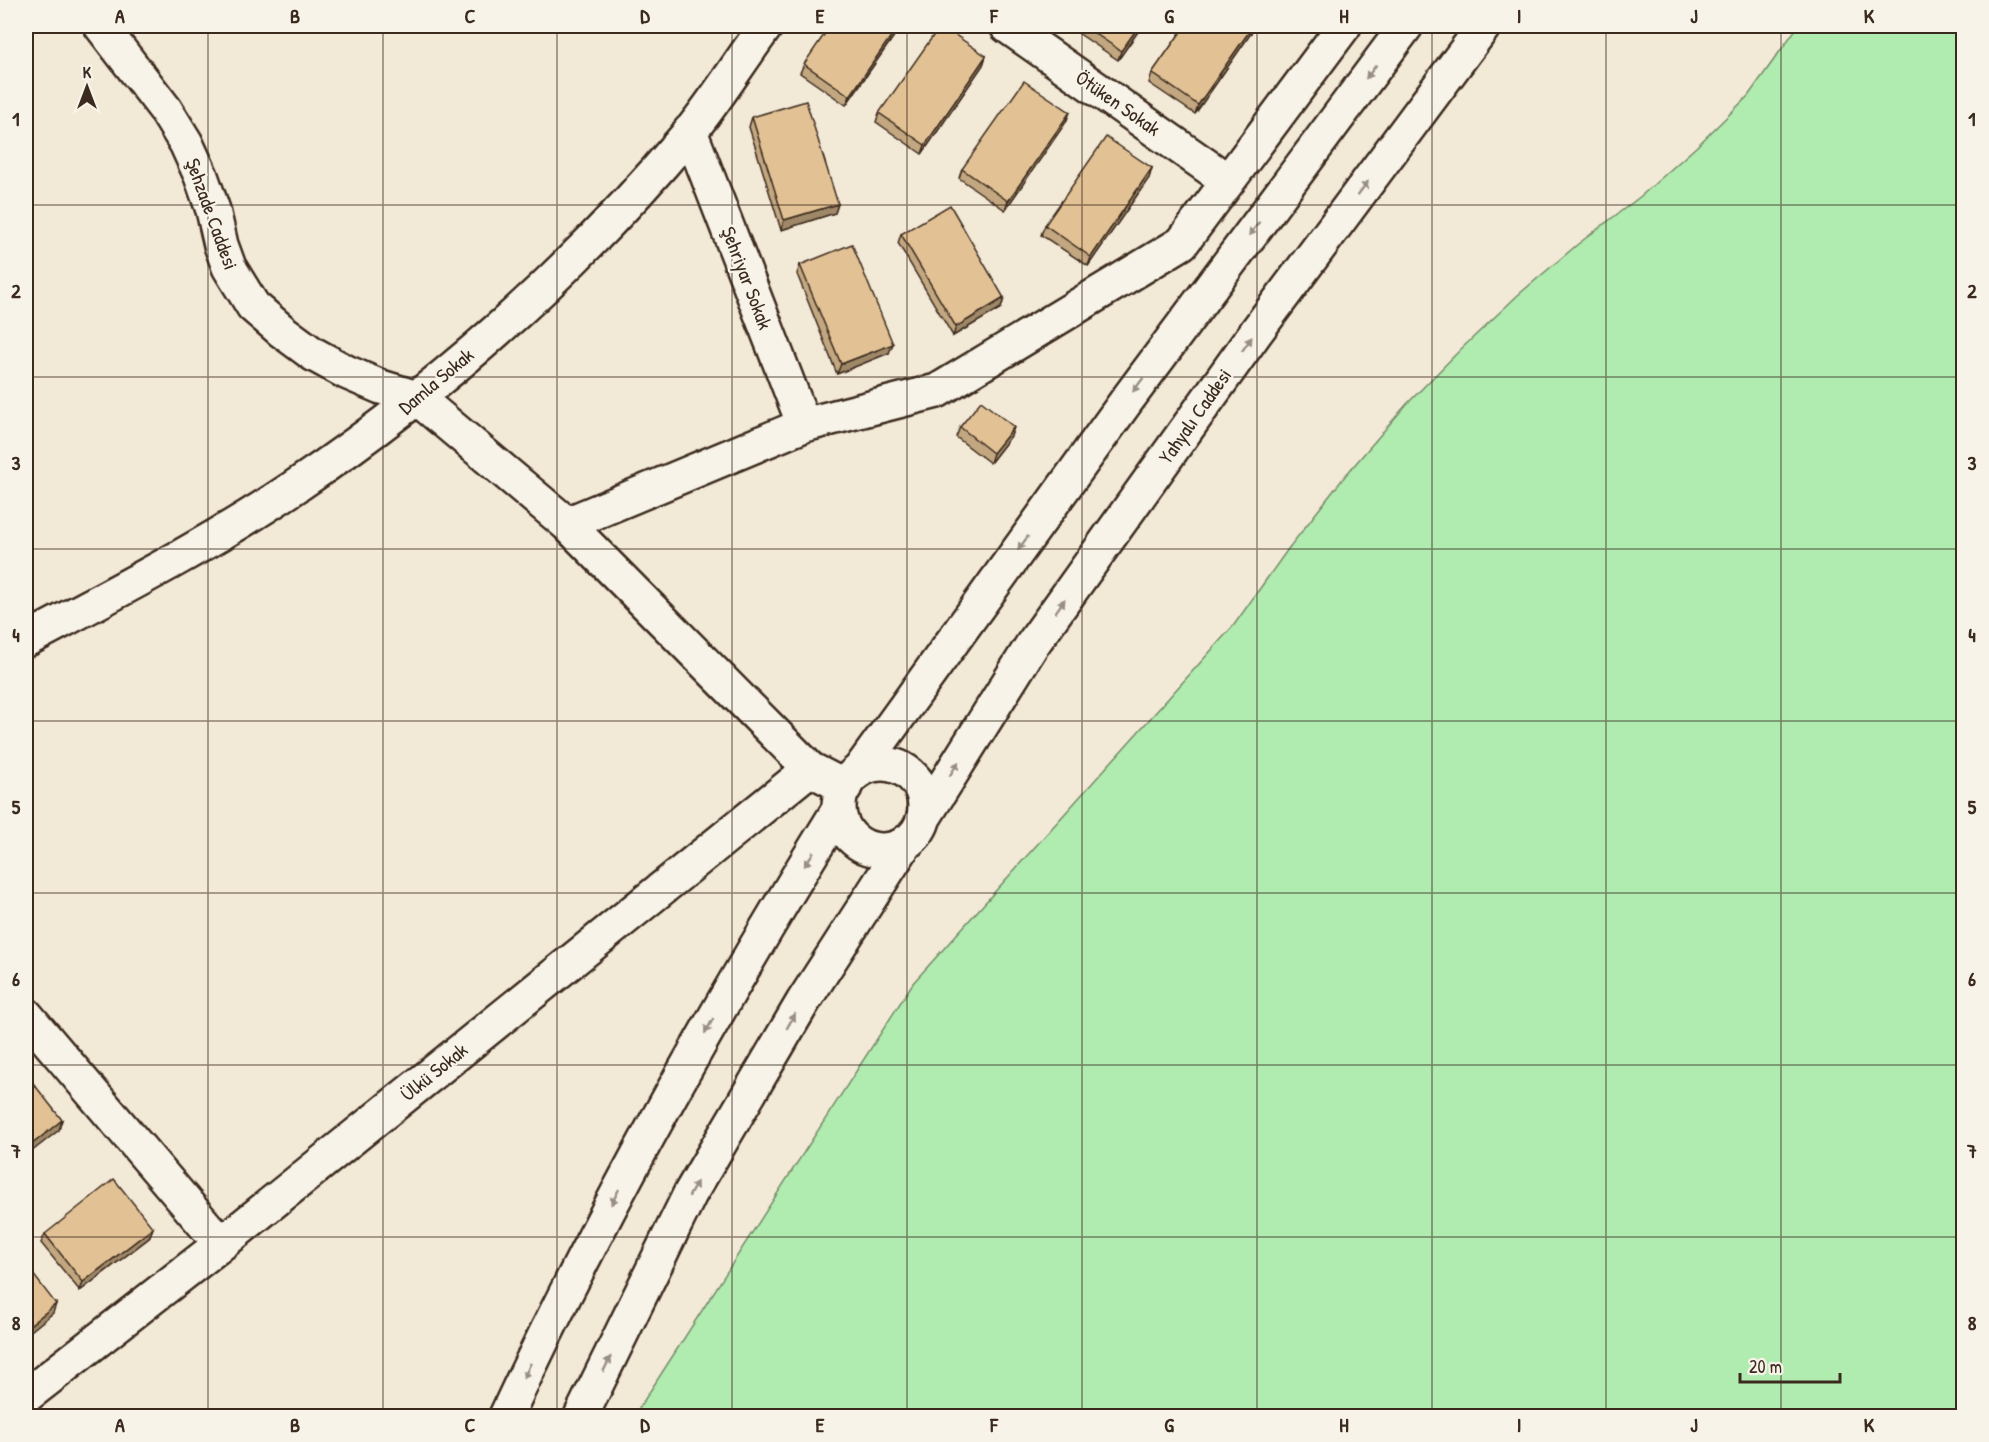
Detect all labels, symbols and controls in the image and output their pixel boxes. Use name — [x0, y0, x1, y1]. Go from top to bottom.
text: A — [115, 2, 125, 29]
text: B — [290, 2, 300, 29]
text: C — [465, 2, 476, 29]
text: D — [640, 2, 650, 29]
text: E — [816, 2, 825, 29]
text: F — [989, 2, 999, 29]
text: G — [1164, 2, 1174, 29]
text: H — [1339, 2, 1349, 29]
text: I — [1517, 2, 1521, 29]
text: J — [1690, 2, 1698, 29]
text: K — [1864, 2, 1875, 29]
north arrow — [57, 57, 117, 117]
text: K — [83, 61, 92, 83]
street label: Ötüken Sokak — [1071, 64, 1166, 142]
one-way arrow — [1365, 65, 1377, 80]
text: 1 — [12, 105, 20, 132]
text: 1 — [1968, 105, 1976, 132]
street label: Şehzade Caddesi — [180, 154, 245, 273]
one-way arrow — [1357, 180, 1369, 196]
one-way arrow — [1249, 221, 1261, 236]
street label: Şehriyar Sokak — [716, 223, 779, 333]
text: 2 — [11, 277, 21, 304]
text: 2 — [1967, 277, 1977, 304]
one-way arrow — [1241, 337, 1253, 353]
street label: Damla Sokak — [392, 341, 479, 420]
street label: Yahyalı Caddesi — [1152, 363, 1237, 469]
one-way arrow — [1132, 377, 1144, 393]
text: 3 — [12, 449, 21, 476]
text: 3 — [1968, 449, 1977, 476]
one-way arrow — [1018, 536, 1030, 551]
one-way arrow — [1054, 598, 1066, 614]
text: 4 — [12, 621, 20, 648]
text: 4 — [1968, 621, 1976, 648]
one-way arrow — [949, 761, 960, 777]
text: 5 — [12, 793, 21, 820]
text: 5 — [1968, 793, 1977, 820]
one-way arrow — [803, 851, 814, 867]
text: 6 — [12, 965, 20, 992]
text: 6 — [1968, 965, 1976, 992]
one-way arrow — [786, 1013, 797, 1029]
one-way arrow — [703, 1018, 714, 1034]
street label: Ülkü Sokak — [395, 1036, 473, 1107]
text: 7 — [10, 1137, 21, 1164]
text: 7 — [1966, 1137, 1977, 1164]
one-way arrow — [688, 1180, 698, 1197]
one-way arrow — [610, 1188, 620, 1206]
text: 8 — [12, 1309, 21, 1336]
text: 8 — [1968, 1309, 1977, 1336]
scale bar — [1740, 1346, 1840, 1384]
text: 20 m — [1749, 1354, 1782, 1379]
one-way arrow — [601, 1355, 611, 1373]
one-way arrow — [523, 1363, 532, 1380]
text: A — [115, 1411, 125, 1438]
text: B — [290, 1411, 300, 1438]
text: C — [465, 1411, 476, 1438]
text: D — [640, 1411, 650, 1438]
text: E — [816, 1411, 825, 1438]
text: F — [989, 1411, 999, 1438]
text: G — [1164, 1411, 1174, 1438]
text: H — [1339, 1411, 1349, 1438]
text: I — [1517, 1411, 1521, 1438]
text: J — [1690, 1411, 1698, 1438]
text: K — [1864, 1411, 1875, 1438]

